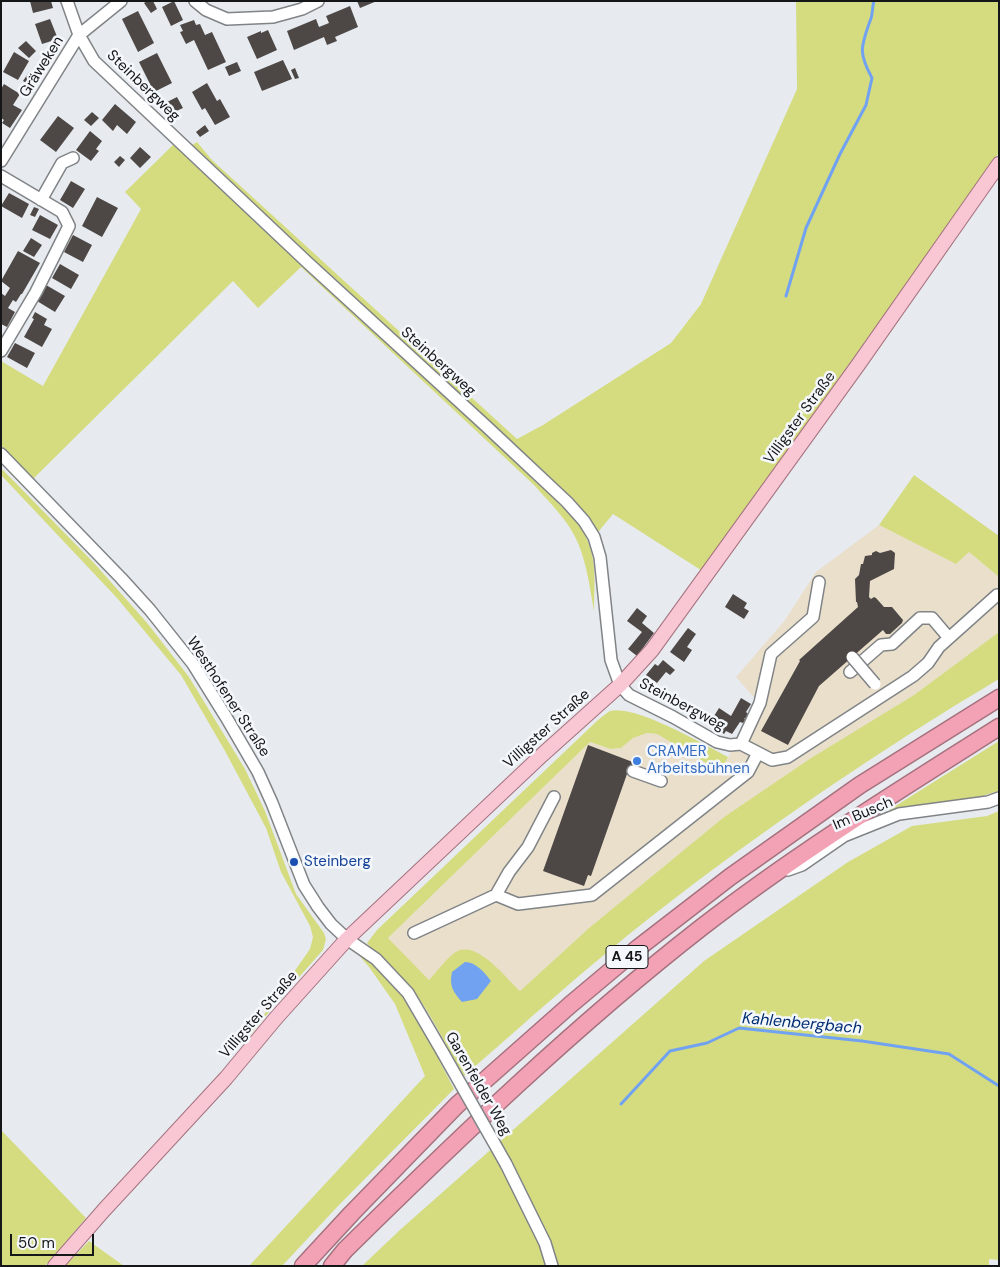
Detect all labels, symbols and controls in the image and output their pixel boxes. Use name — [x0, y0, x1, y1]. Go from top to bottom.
street label: Gräweken — [16, 33, 68, 101]
street label: Steinbergweg — [103, 47, 183, 125]
street label: Steinbergweg — [397, 324, 479, 400]
street label: Villigster Straße — [760, 368, 840, 468]
street label: Westhofener Straße — [182, 634, 274, 760]
street label: Steinbergweg — [636, 675, 728, 735]
street label: Villigster Straße — [500, 686, 594, 772]
place label: CRAMER Arbeitsbühnen — [647, 743, 750, 778]
marker: CRAMER Arbeitsbühnen — [631, 755, 643, 767]
street label: Im Busch — [830, 793, 896, 835]
place label: Steinberg — [304, 853, 371, 871]
marker: Steinberg — [288, 856, 300, 868]
road number: A 45 — [606, 946, 648, 969]
street label: Villigster Straße — [216, 968, 302, 1062]
water label: Kahlenbergbach — [741, 1009, 863, 1039]
street label: Garenfelder Weg — [441, 1029, 515, 1139]
scale bar — [12, 1224, 96, 1256]
text: 50 m — [18, 1233, 55, 1253]

